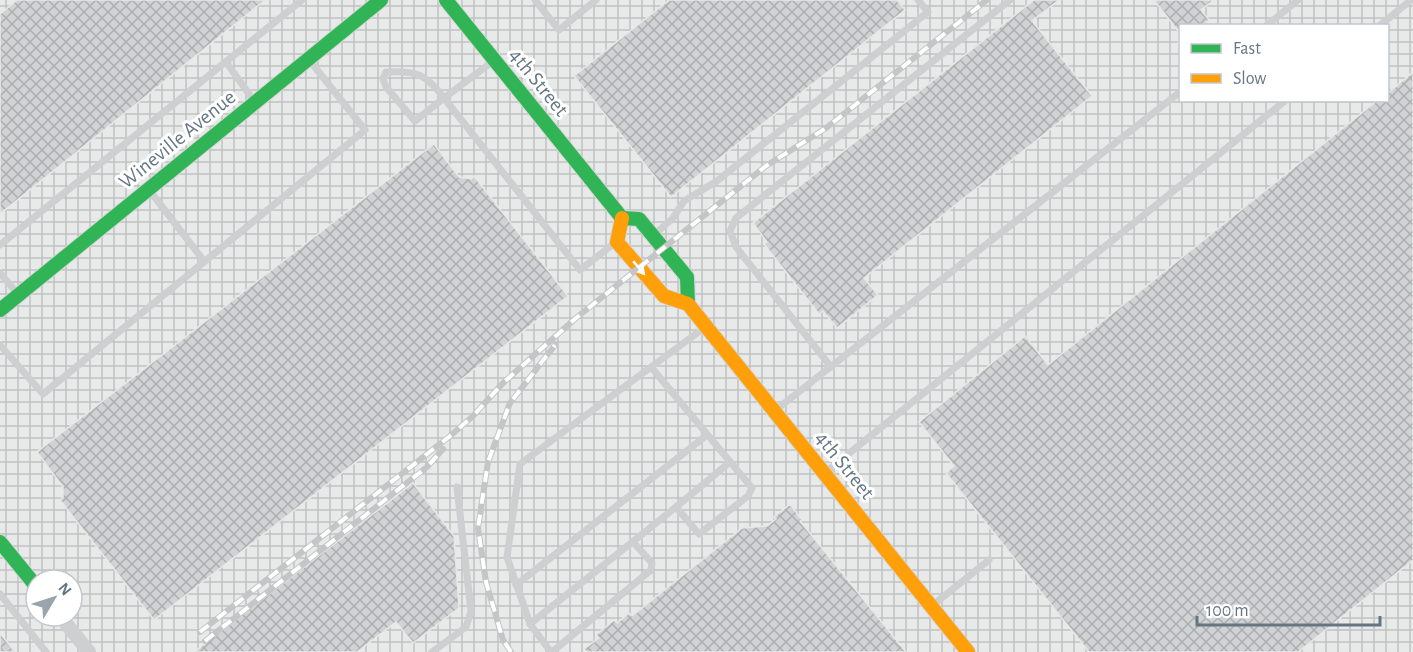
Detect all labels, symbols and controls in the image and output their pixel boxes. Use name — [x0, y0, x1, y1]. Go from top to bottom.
legend — [1179, 24, 1389, 102]
text: Fast — [1233, 40, 1261, 58]
street label: 4th Street — [505, 44, 572, 120]
text: Slow — [1233, 70, 1266, 88]
street label: Wineville Avenue — [115, 86, 240, 193]
one-way arrow — [633, 260, 646, 276]
street label: 4th Street — [811, 427, 878, 503]
north arrow — [24, 568, 84, 628]
text: N — [55, 580, 75, 599]
scale bar — [1197, 589, 1380, 627]
text: 100 m — [1206, 602, 1249, 620]

